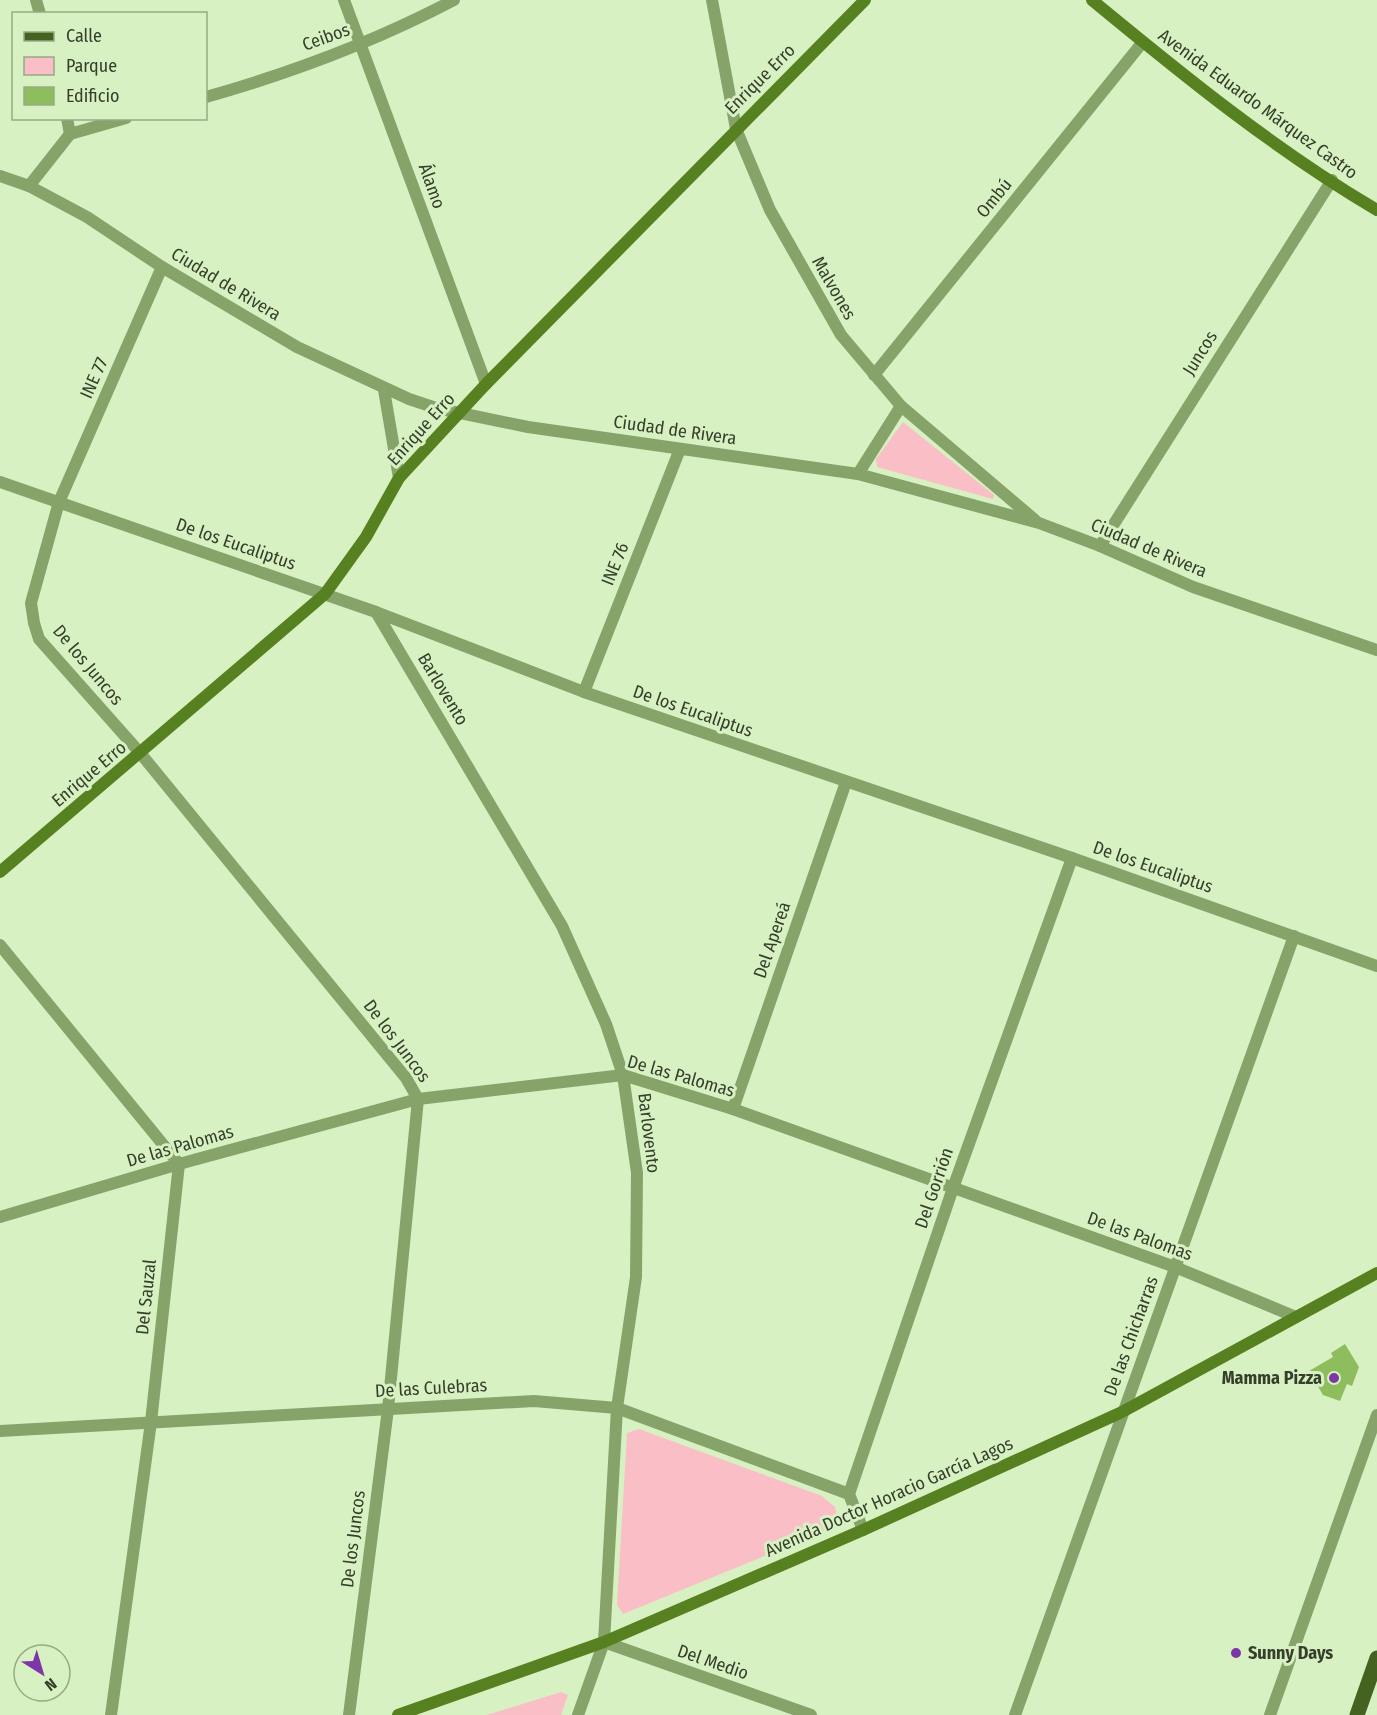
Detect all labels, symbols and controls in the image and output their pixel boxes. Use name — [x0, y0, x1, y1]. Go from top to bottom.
legend — [12, 12, 207, 120]
street label: Ceibos — [299, 18, 353, 56]
street label: Avenida Eduardo Márquez Castro — [1154, 24, 1362, 184]
text: Calle — [66, 25, 102, 47]
street label: Enrique Erro — [720, 39, 800, 119]
text: Parque — [66, 55, 117, 77]
text: Edificio — [66, 85, 119, 107]
street label: Álamo — [414, 160, 451, 211]
street label: Ombú — [972, 174, 1016, 222]
street label: Ciudad de Rivera — [167, 243, 285, 325]
street label: Malvones — [807, 252, 861, 324]
street label: Juncos — [1178, 326, 1222, 379]
street label: INE 77 — [75, 354, 113, 402]
street label: Enrique Erro — [383, 388, 459, 470]
street label: Ciudad de Rivera — [612, 410, 738, 450]
street label: De los Eucaliptus — [173, 513, 299, 575]
street label: Ciudad de Rivera — [1088, 514, 1210, 582]
street label: INE 76 — [597, 539, 633, 589]
street label: De los Juncos — [48, 620, 128, 710]
street label: Barlovento — [413, 649, 473, 729]
street label: De los Eucaliptus — [630, 680, 756, 742]
street label: Enrique Erro — [47, 736, 131, 812]
street label: De los Eucaliptus — [1090, 836, 1216, 898]
street label: Del Apereá — [749, 899, 795, 981]
street label: De los Juncos — [359, 995, 435, 1087]
street label: De las Palomas — [625, 1050, 737, 1102]
street label: Barlovento — [633, 1092, 665, 1174]
street label: De las Palomas — [124, 1120, 236, 1172]
street label: Del Gorrión — [910, 1145, 958, 1231]
street label: De las Palomas — [1084, 1207, 1196, 1265]
street label: Del Sauzal — [131, 1258, 161, 1336]
street label: De las Chicharras — [1099, 1273, 1163, 1399]
place label: Mamma Pizza — [1222, 1367, 1322, 1389]
marker: Mamma Pizza — [1327, 1371, 1341, 1385]
street label: De las Culebras — [374, 1374, 488, 1402]
street label: Avenida Doctor Horacio García Lagos — [762, 1432, 1017, 1562]
street label: De los Juncos — [336, 1489, 370, 1589]
street label: Del Medio — [675, 1640, 751, 1684]
place label: Sunny Days — [1248, 1642, 1333, 1664]
north arrow — [12, 1643, 72, 1703]
marker: Sunny Days — [1229, 1646, 1243, 1660]
text: N — [41, 1674, 60, 1695]

